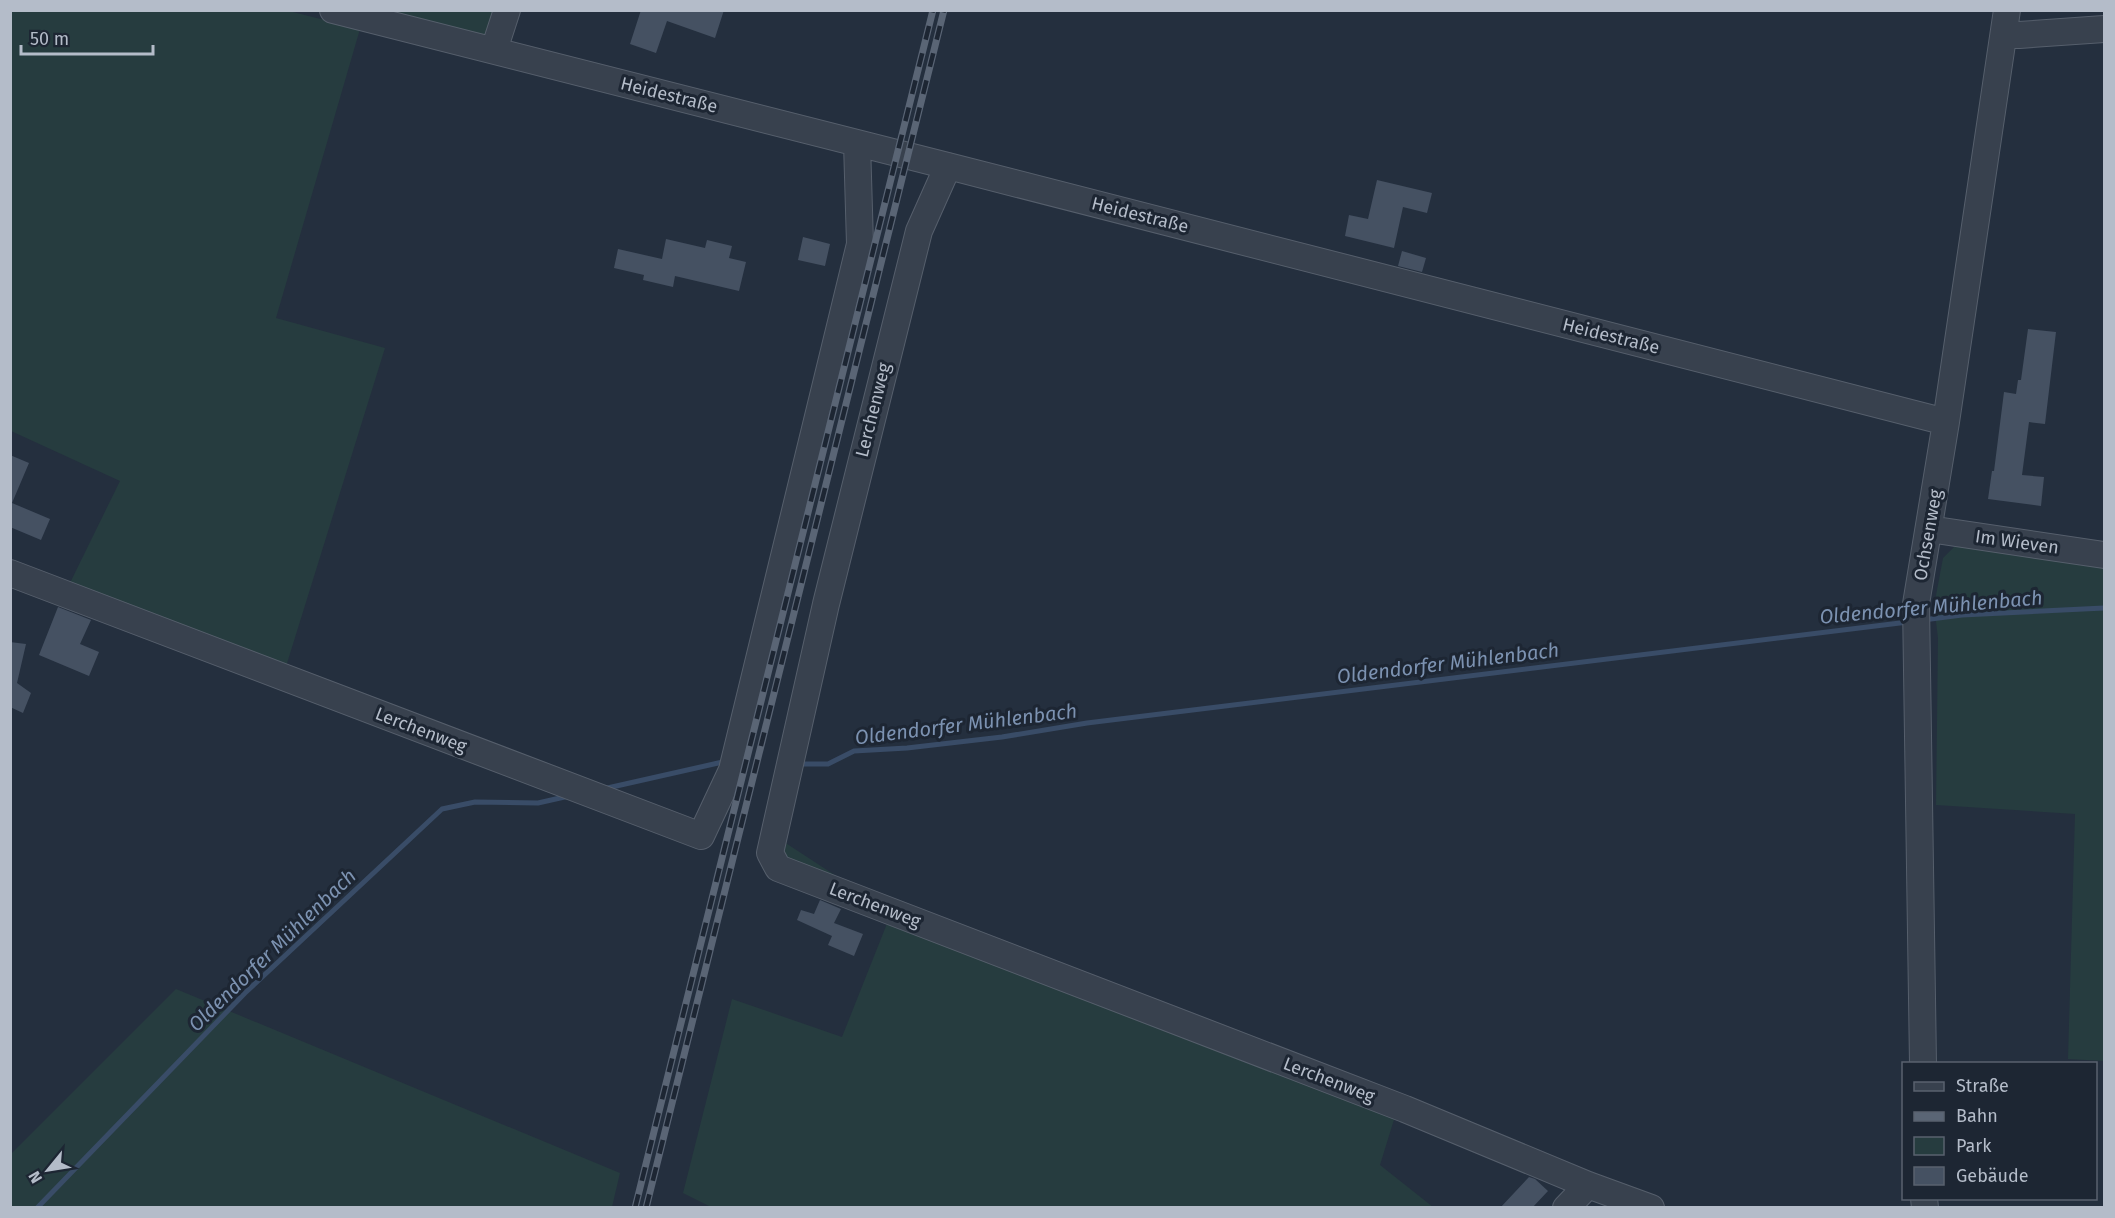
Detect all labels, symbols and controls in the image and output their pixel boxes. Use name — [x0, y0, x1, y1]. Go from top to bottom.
scale bar — [21, 18, 153, 56]
text: 50 m — [30, 28, 69, 50]
street label: Heidestraße — [618, 72, 720, 118]
street label: Heidestraße — [1089, 192, 1191, 238]
street label: Heidestraße — [1560, 313, 1662, 359]
street label: Lerchenweg — [851, 360, 895, 459]
street label: Ochsenweg — [1909, 487, 1947, 582]
street label: Im Wieven — [1974, 525, 2060, 559]
water label: Oldendorfer Mühlenbach — [1819, 585, 2043, 629]
water label: Oldendorfer Mühlenbach — [1336, 637, 1560, 689]
water label: Oldendorfer Mühlenbach — [854, 698, 1078, 750]
street label: Lerchenweg — [372, 702, 470, 758]
water label: Oldendorfer Mühlenbach — [183, 864, 361, 1036]
street label: Lerchenweg — [826, 877, 924, 933]
street label: Lerchenweg — [1280, 1052, 1378, 1108]
legend — [1902, 1062, 2097, 1200]
text: Straße — [1956, 1075, 2009, 1097]
text: Bahn — [1956, 1105, 1998, 1127]
text: Park — [1956, 1135, 1992, 1157]
north arrow — [18, 1140, 78, 1200]
text: Gebäude — [1956, 1165, 2029, 1187]
text: N — [25, 1168, 46, 1187]

